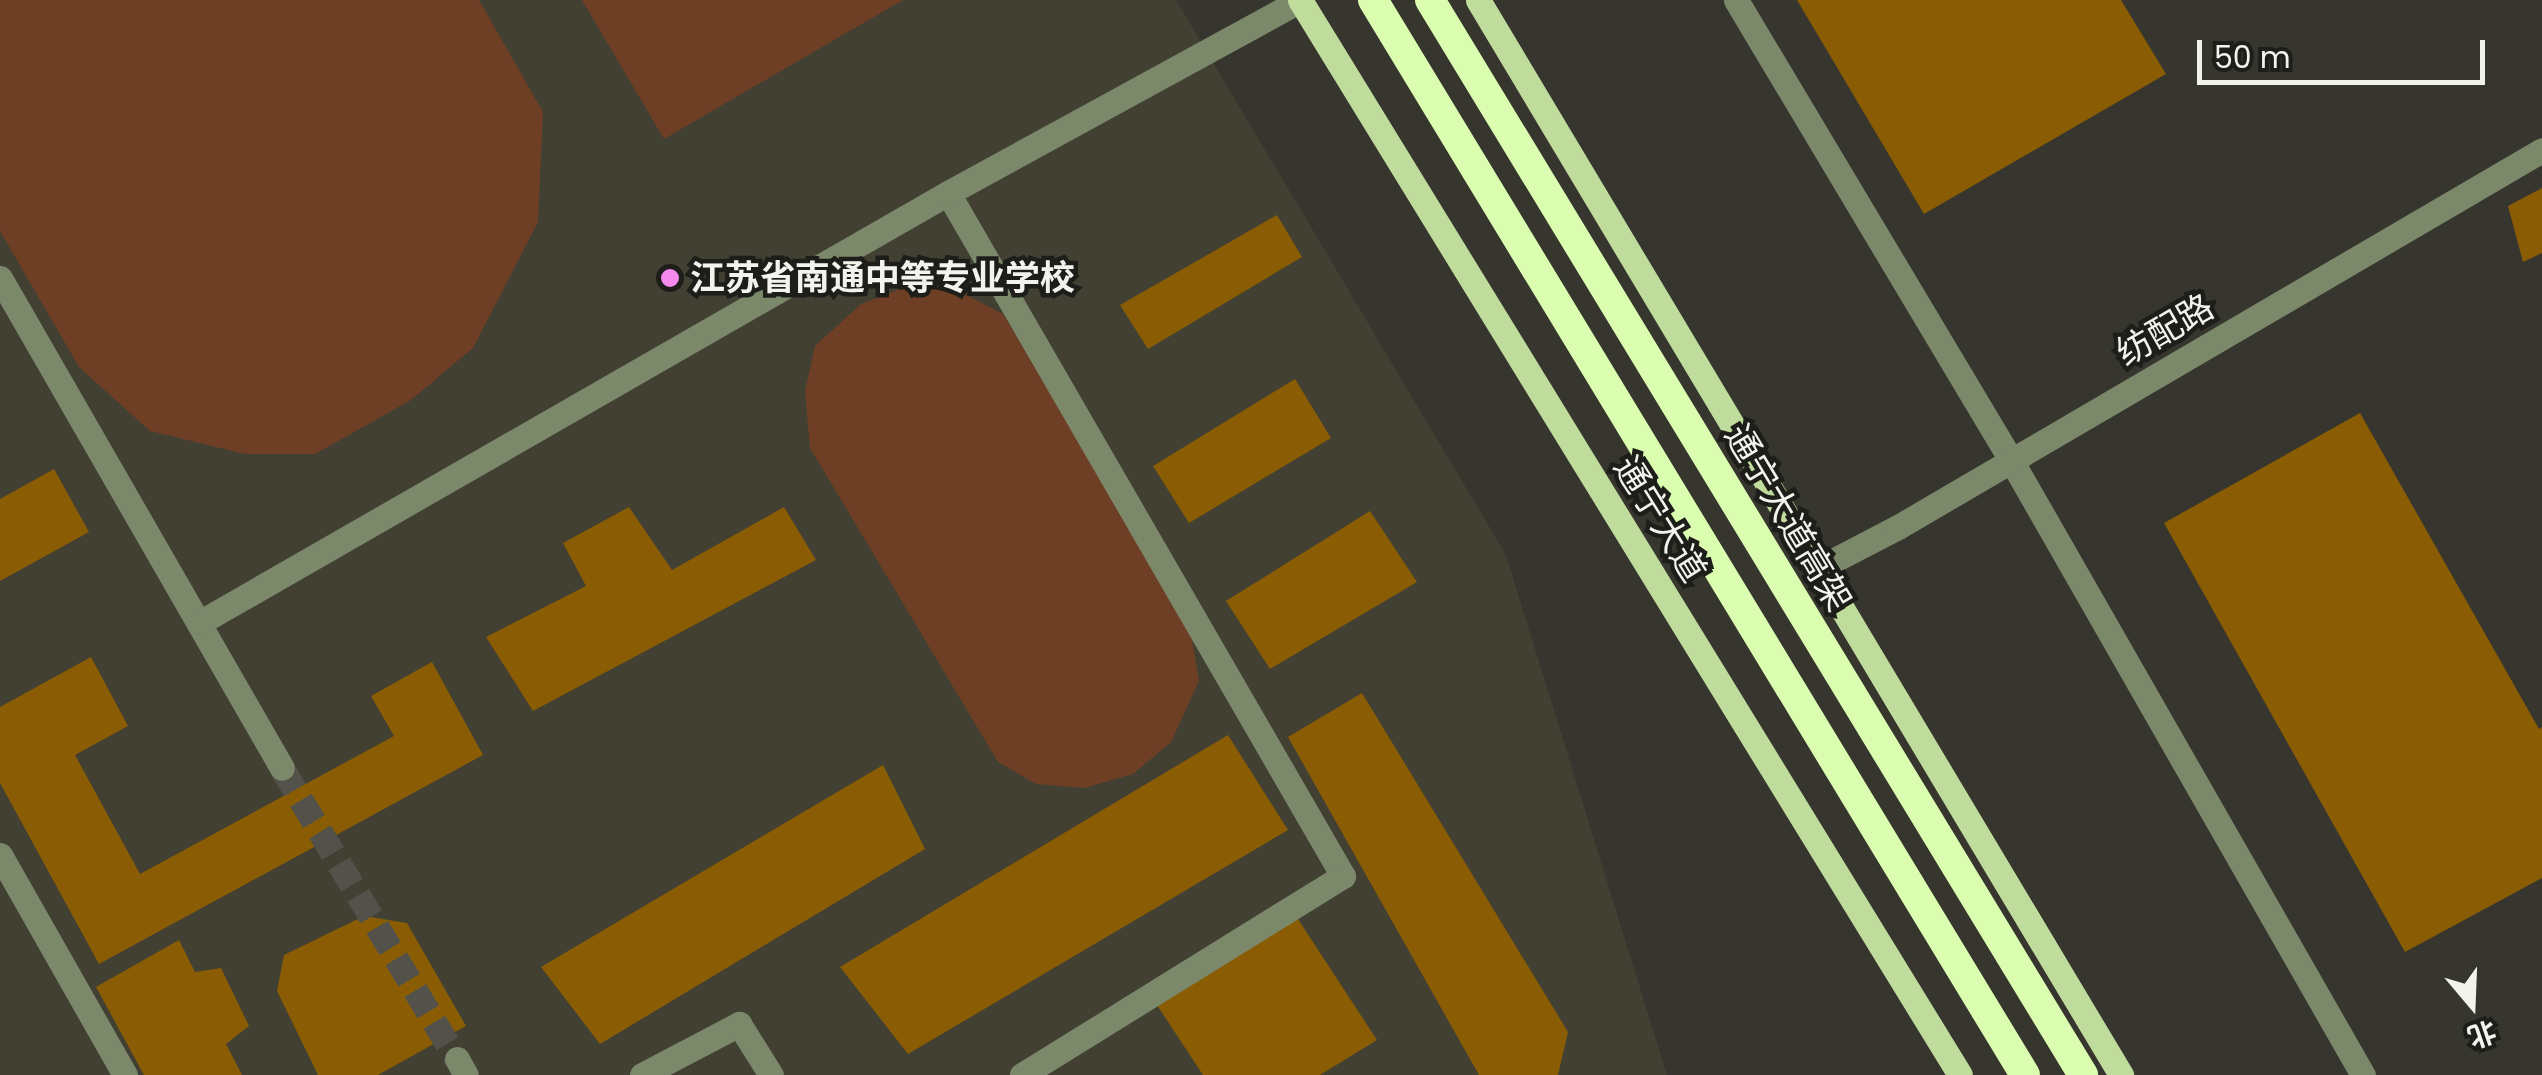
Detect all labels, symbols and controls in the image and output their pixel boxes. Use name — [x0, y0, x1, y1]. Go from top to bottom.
scale bar — [2202, 20, 2490, 82]
text: 50 m — [2214, 36, 2291, 79]
place label: 江苏省南通中等专业学校 — [690, 257, 1075, 299]
marker: 江苏省南通中等专业学校 — [659, 267, 681, 289]
street label: 纺配路 — [2109, 286, 2221, 374]
street label: 通宁大道高架 — [1716, 417, 1860, 619]
street label: 通宁大道 — [1605, 449, 1715, 589]
north arrow — [2422, 955, 2522, 1055]
text: 北 — [2462, 1011, 2502, 1057]

